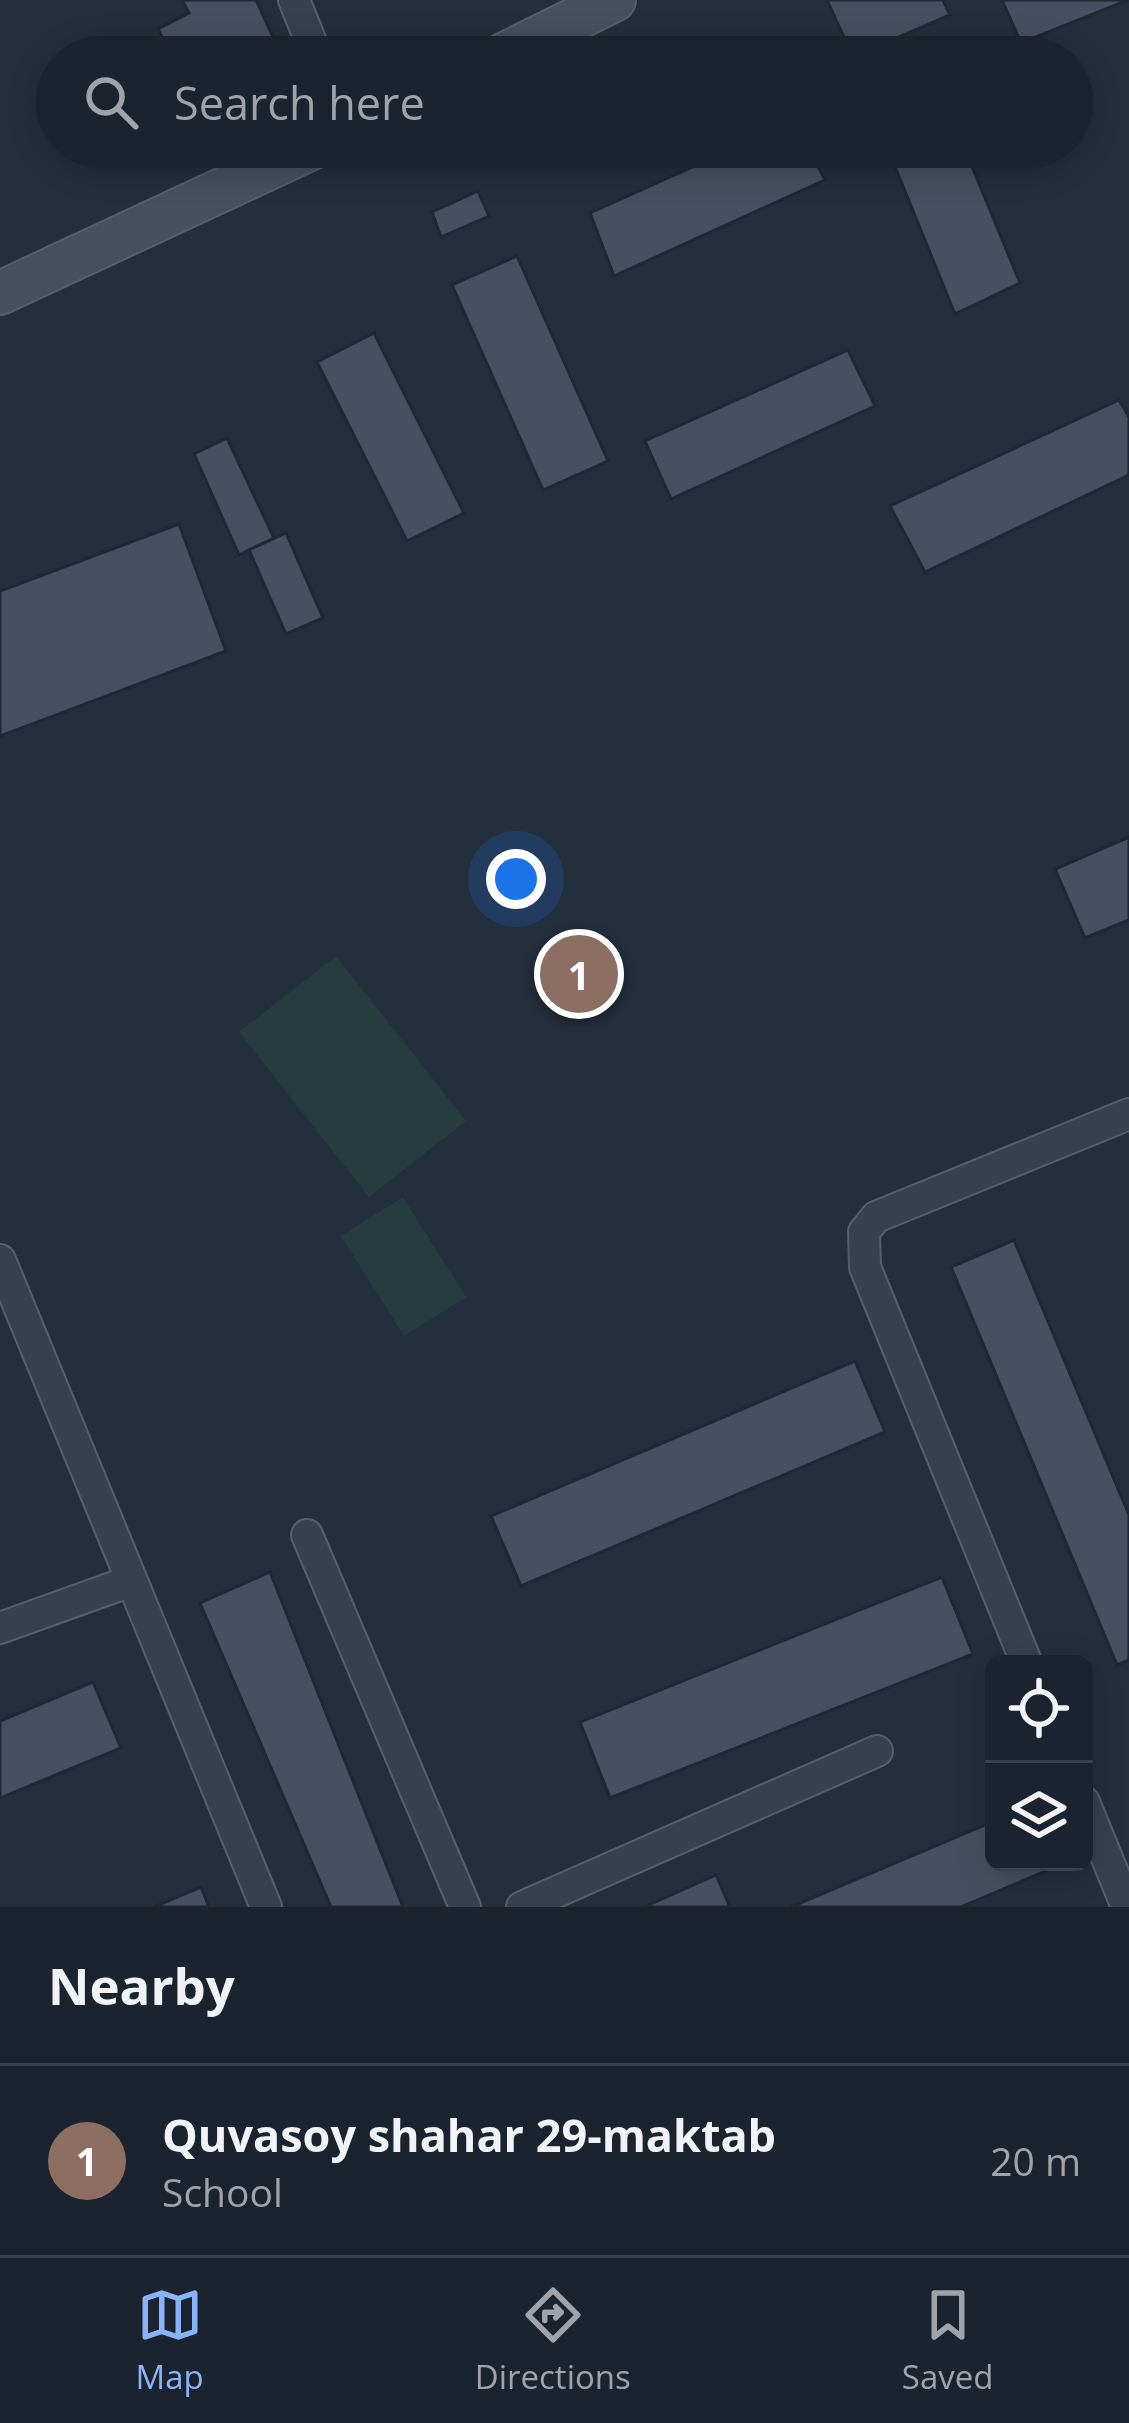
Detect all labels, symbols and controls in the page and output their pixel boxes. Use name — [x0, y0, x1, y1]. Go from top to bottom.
search box — [36, 36, 1093, 168]
icon: search — [78, 69, 144, 135]
text: Search here — [174, 72, 425, 133]
your location — [486, 849, 546, 909]
pin: 1 — [540, 929, 618, 1019]
map controls — [985, 1655, 1093, 1871]
button: locate — [985, 1655, 1093, 1763]
button: layers — [985, 1763, 1093, 1871]
text: Nearby — [48, 1950, 235, 2020]
text: Quvasoy shahar 29-maktab — [162, 2104, 776, 2165]
text: 1 — [76, 2134, 98, 2187]
text: 20 m — [990, 2134, 1081, 2187]
text: School — [162, 2165, 283, 2218]
tab: Map — [136, 2282, 204, 2399]
tab: Directions — [475, 2282, 631, 2399]
tab: Saved — [902, 2282, 993, 2399]

